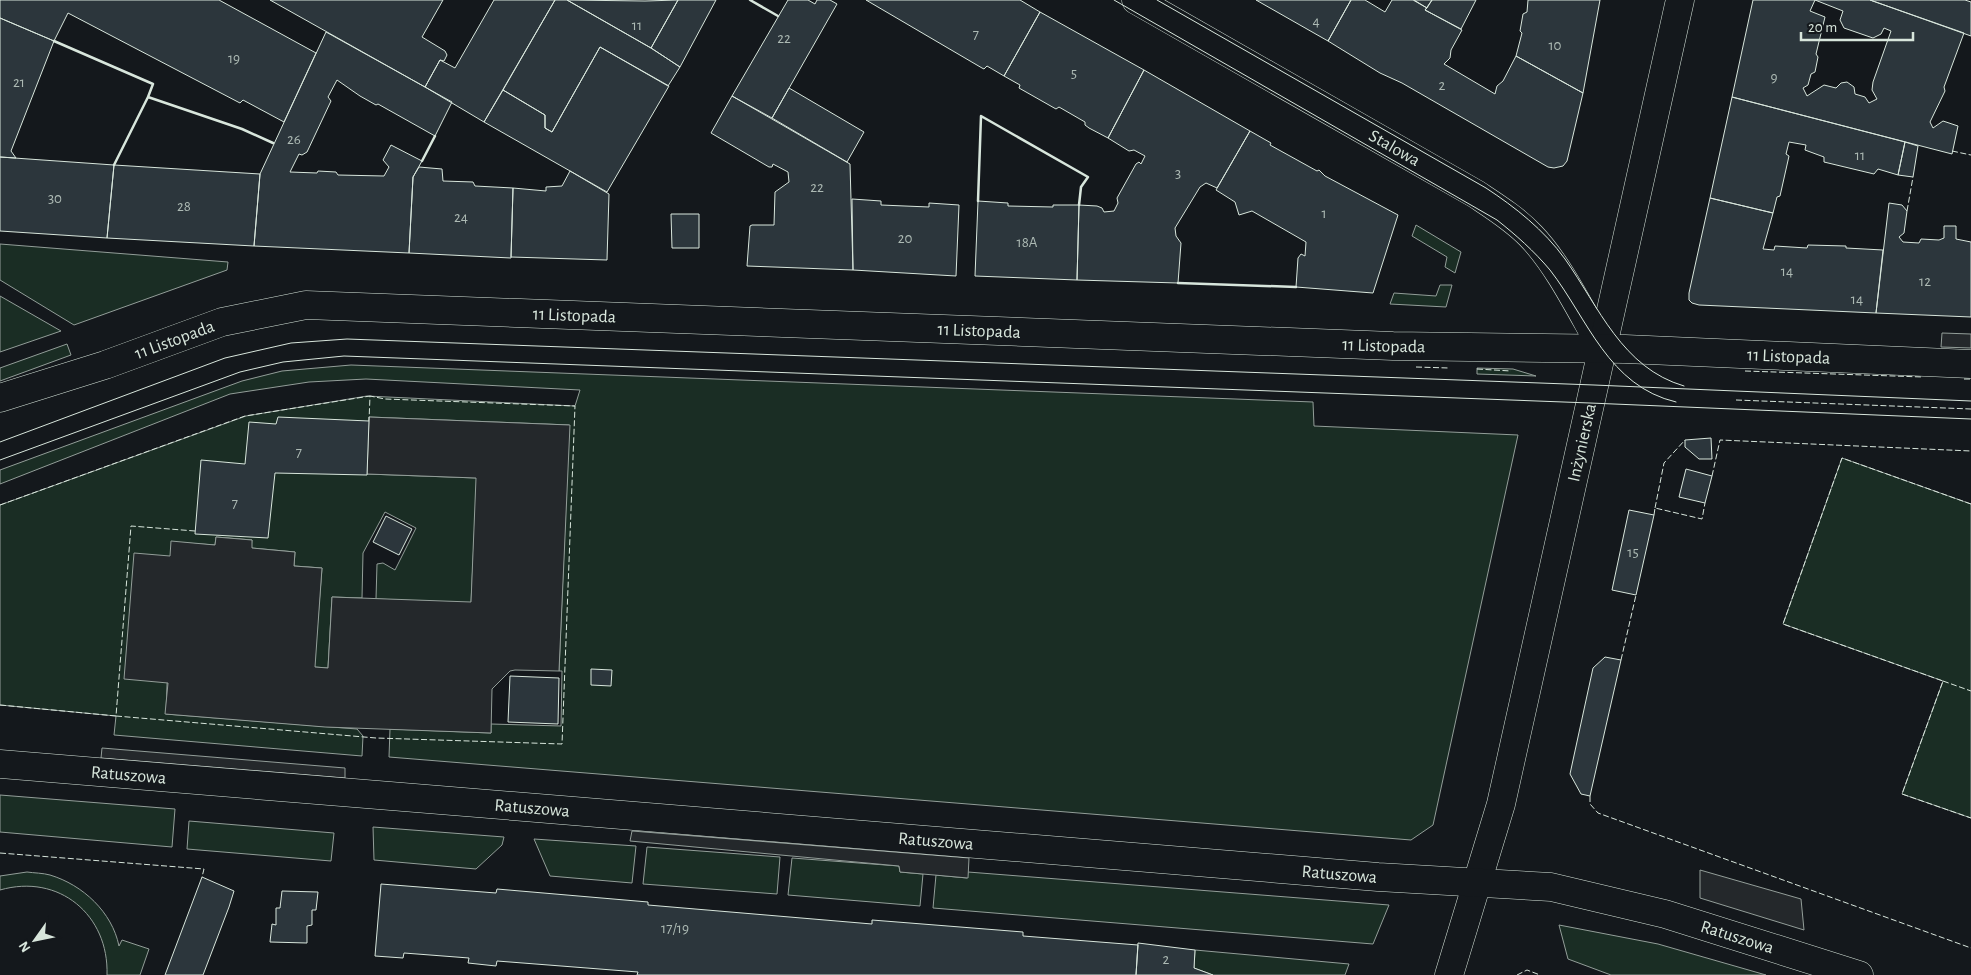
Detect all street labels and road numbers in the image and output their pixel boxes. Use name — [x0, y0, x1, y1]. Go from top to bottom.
street label: Stalowa — [1366, 127, 1423, 170]
street label: 11 Listopada — [532, 306, 616, 327]
street label: 11 Listopada — [132, 318, 217, 363]
street label: 11 Listopada — [937, 321, 1021, 342]
street label: 11 Listopada — [1342, 336, 1426, 356]
street label: 11 Listopada — [1747, 346, 1831, 368]
street label: Inżynierska — [1565, 402, 1600, 484]
street label: Ratuszowa — [90, 763, 167, 788]
street label: Ratuszowa — [494, 797, 571, 821]
street label: Ratuszowa — [897, 830, 974, 854]
street label: Ratuszowa — [1301, 863, 1378, 887]
street label: Ratuszowa — [1698, 918, 1776, 958]

